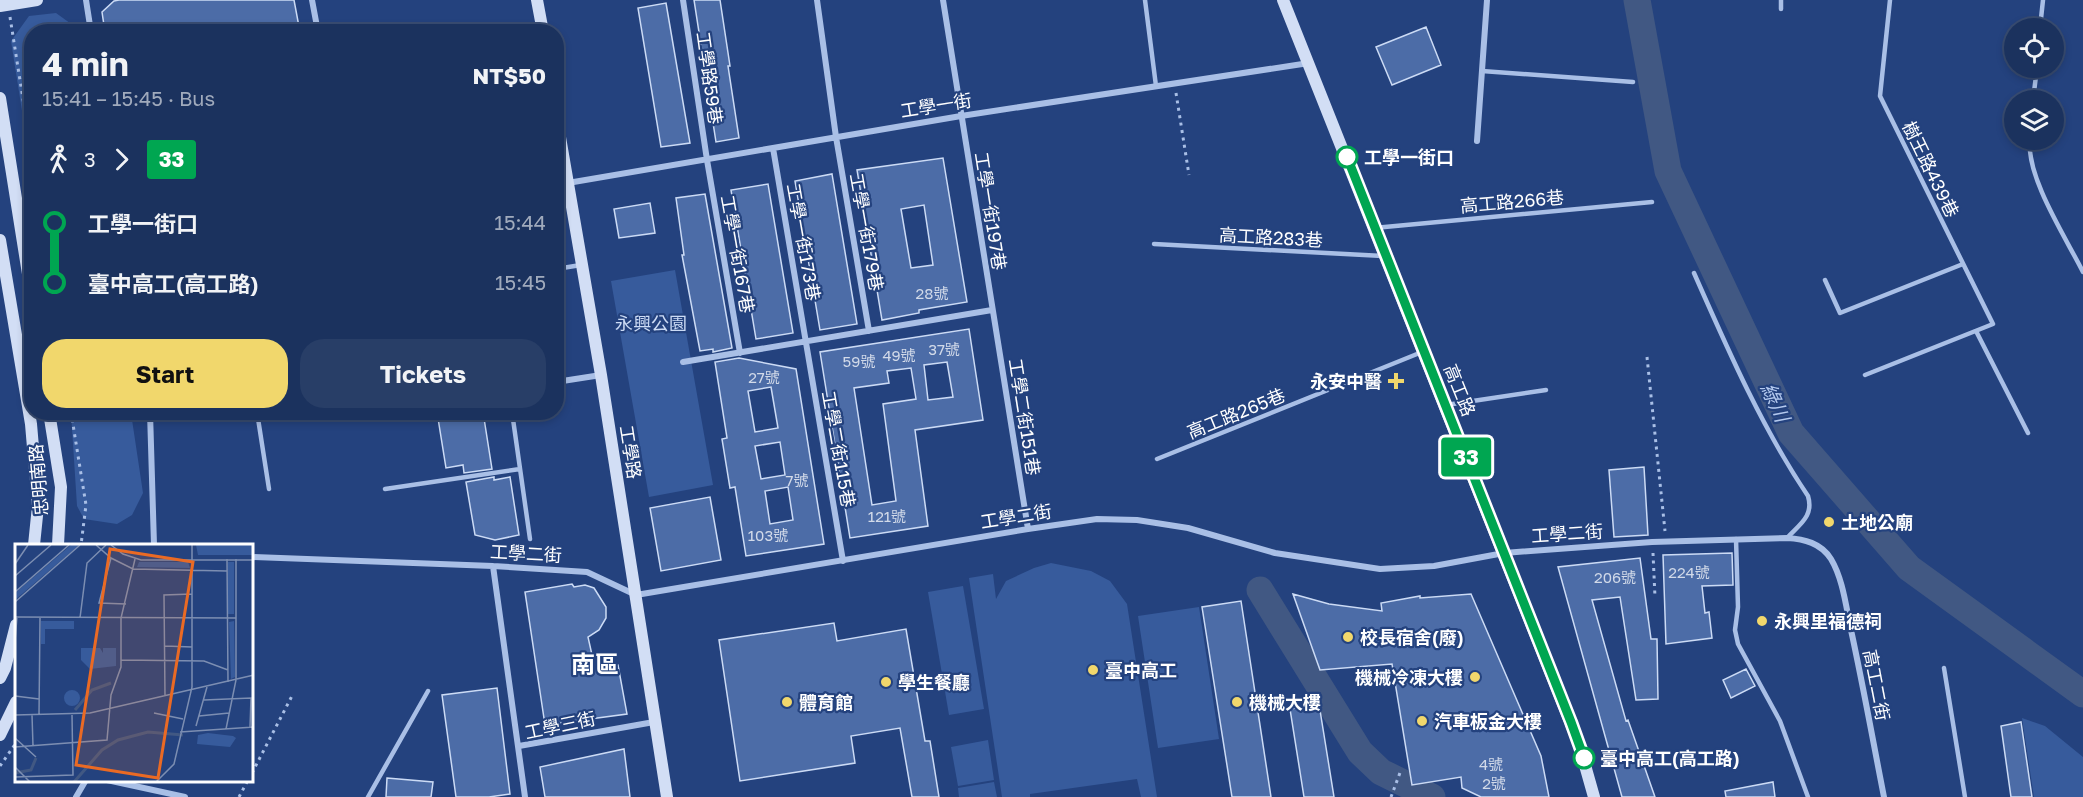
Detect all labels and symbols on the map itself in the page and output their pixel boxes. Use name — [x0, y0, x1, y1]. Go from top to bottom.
street label: 工學路59巷 — [693, 30, 727, 126]
street label: 工學一街 — [899, 89, 973, 121]
street label: 樹王路439巷 — [1898, 117, 1964, 221]
marker: 工學一街口 — [1336, 146, 1358, 168]
place label: 工學一街口 — [1364, 146, 1454, 168]
street label: 工學一街197巷 — [971, 150, 1011, 272]
street label: 工學一街179巷 — [846, 171, 888, 293]
street label: 工學一街173巷 — [783, 182, 825, 302]
street label: 高工路266巷 — [1459, 185, 1565, 217]
street label: 工學一街167巷 — [717, 193, 759, 315]
street label: 高工路283巷 — [1219, 223, 1323, 251]
house number: 28號 — [916, 284, 948, 302]
park label: 永興公園 — [615, 312, 687, 334]
house number: 37號 — [928, 340, 960, 358]
house number: 49號 — [882, 346, 916, 364]
house number: 59號 — [843, 352, 875, 370]
street label: 工學二街151巷 — [1005, 357, 1045, 477]
street label: 高工路 — [1440, 361, 1480, 419]
house number: 27號 — [748, 368, 780, 386]
place label: 永安中醫 — [1310, 370, 1382, 392]
marker: 永安中醫 — [1387, 372, 1405, 390]
water label: 綠川 — [1757, 379, 1796, 427]
street label: 高工路265巷 — [1184, 383, 1288, 443]
street label: 工學二街115巷 — [818, 389, 860, 509]
street label: 工學路 — [616, 424, 646, 480]
line badge: 33 — [1439, 438, 1493, 476]
street label: 忠明南路 — [24, 443, 52, 517]
house number: 7號 — [786, 471, 808, 489]
street label: 工學二街 — [979, 500, 1053, 532]
house number: 121號 — [868, 507, 906, 525]
place label: 土地公廟 — [1841, 511, 1913, 533]
marker: 土地公廟 — [1822, 515, 1836, 529]
street label: 工學二街 — [1530, 520, 1604, 546]
house number: 103號 — [748, 526, 788, 544]
street label: 工學二街 — [489, 540, 563, 566]
inset map — [15, 544, 254, 782]
house number: 224號 — [1668, 563, 1710, 581]
house number: 206號 — [1594, 568, 1636, 586]
place label: 永興里福德祠 — [1774, 610, 1882, 632]
marker: 永興里福德祠 — [1755, 614, 1769, 628]
place label: 校長宿舍(廢) — [1360, 626, 1464, 648]
marker: 校長宿舍(廢) — [1341, 630, 1355, 644]
street label: 高工二街 — [1859, 648, 1895, 722]
district label: 南區 — [571, 649, 619, 678]
place label: 臺中高工 — [1105, 659, 1177, 681]
marker: 臺中高工 — [1086, 663, 1100, 677]
place label: 機械冷凍大樓 — [1355, 666, 1463, 688]
marker: 機械冷凍大樓 — [1468, 670, 1482, 684]
place label: 學生餐廳 — [898, 671, 970, 693]
marker: 學生餐廳 — [879, 675, 893, 689]
place label: 體育館 — [799, 691, 853, 713]
place label: 機械大樓 — [1249, 691, 1321, 713]
marker: 體育館 — [780, 695, 794, 709]
marker: 機械大樓 — [1230, 695, 1244, 709]
street label: 工學三街 — [522, 707, 598, 743]
place label: 汽車板金大樓 — [1434, 710, 1542, 732]
marker: 汽車板金大樓 — [1415, 714, 1429, 728]
marker: 臺中高工(高工路) — [1573, 747, 1595, 769]
place label: 臺中高工(高工路) — [1600, 747, 1740, 769]
house number: 4號 — [1479, 755, 1503, 773]
house number: 2號 — [1482, 774, 1506, 792]

